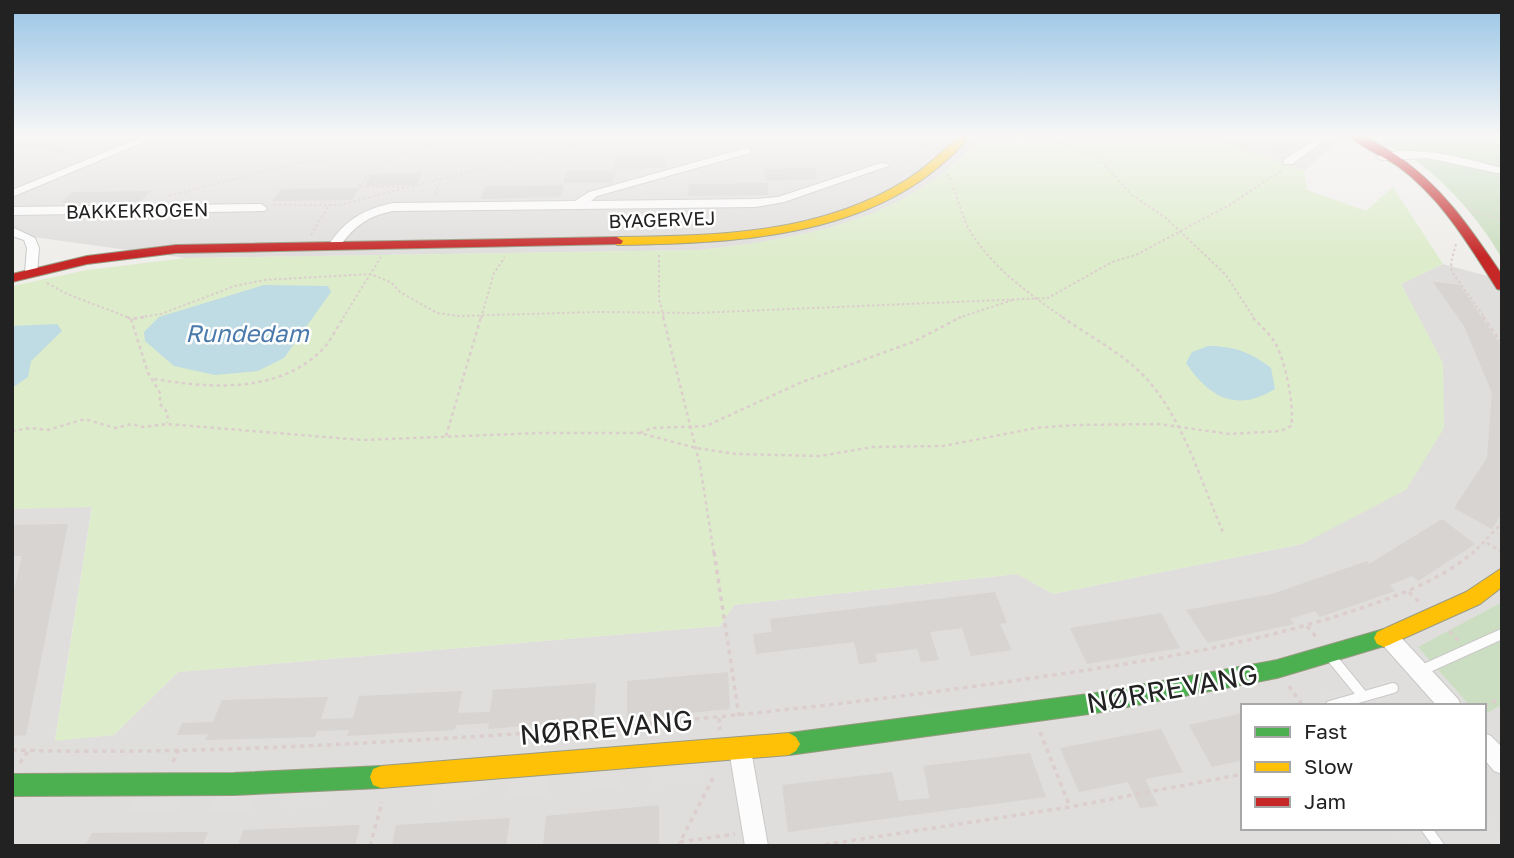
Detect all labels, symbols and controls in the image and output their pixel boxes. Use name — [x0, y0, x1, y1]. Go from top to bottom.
street label: BAKKEKROGEN — [66, 197, 208, 223]
street label: BYAGERVEJ — [608, 206, 716, 232]
water label: Rundedam — [185, 318, 310, 347]
street label: NØRREVANG — [1084, 657, 1260, 719]
street label: NØRREVANG — [518, 703, 694, 751]
legend — [1241, 704, 1486, 830]
text: Fast — [1304, 718, 1347, 744]
text: Slow — [1304, 753, 1353, 779]
text: Jam — [1304, 788, 1346, 814]

